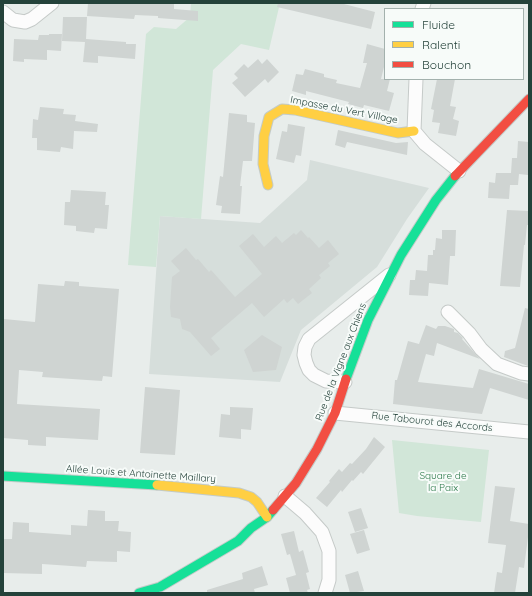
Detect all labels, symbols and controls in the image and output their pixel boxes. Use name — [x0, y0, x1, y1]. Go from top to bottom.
legend — [384, 8, 524, 80]
text: Fluide — [422, 17, 455, 32]
text: Ralenti — [422, 37, 460, 52]
text: Bouchon — [422, 57, 471, 72]
street label: Impasse du Vert Village — [289, 94, 399, 126]
street label: Rue de la Vigne aux Chiens — [313, 301, 369, 423]
street label: Rue Tabourot des Accords — [371, 410, 493, 434]
street label: Allée Louis et Antoinette Maillary — [66, 463, 216, 485]
park label: Square de la Paix — [419, 470, 467, 494]

